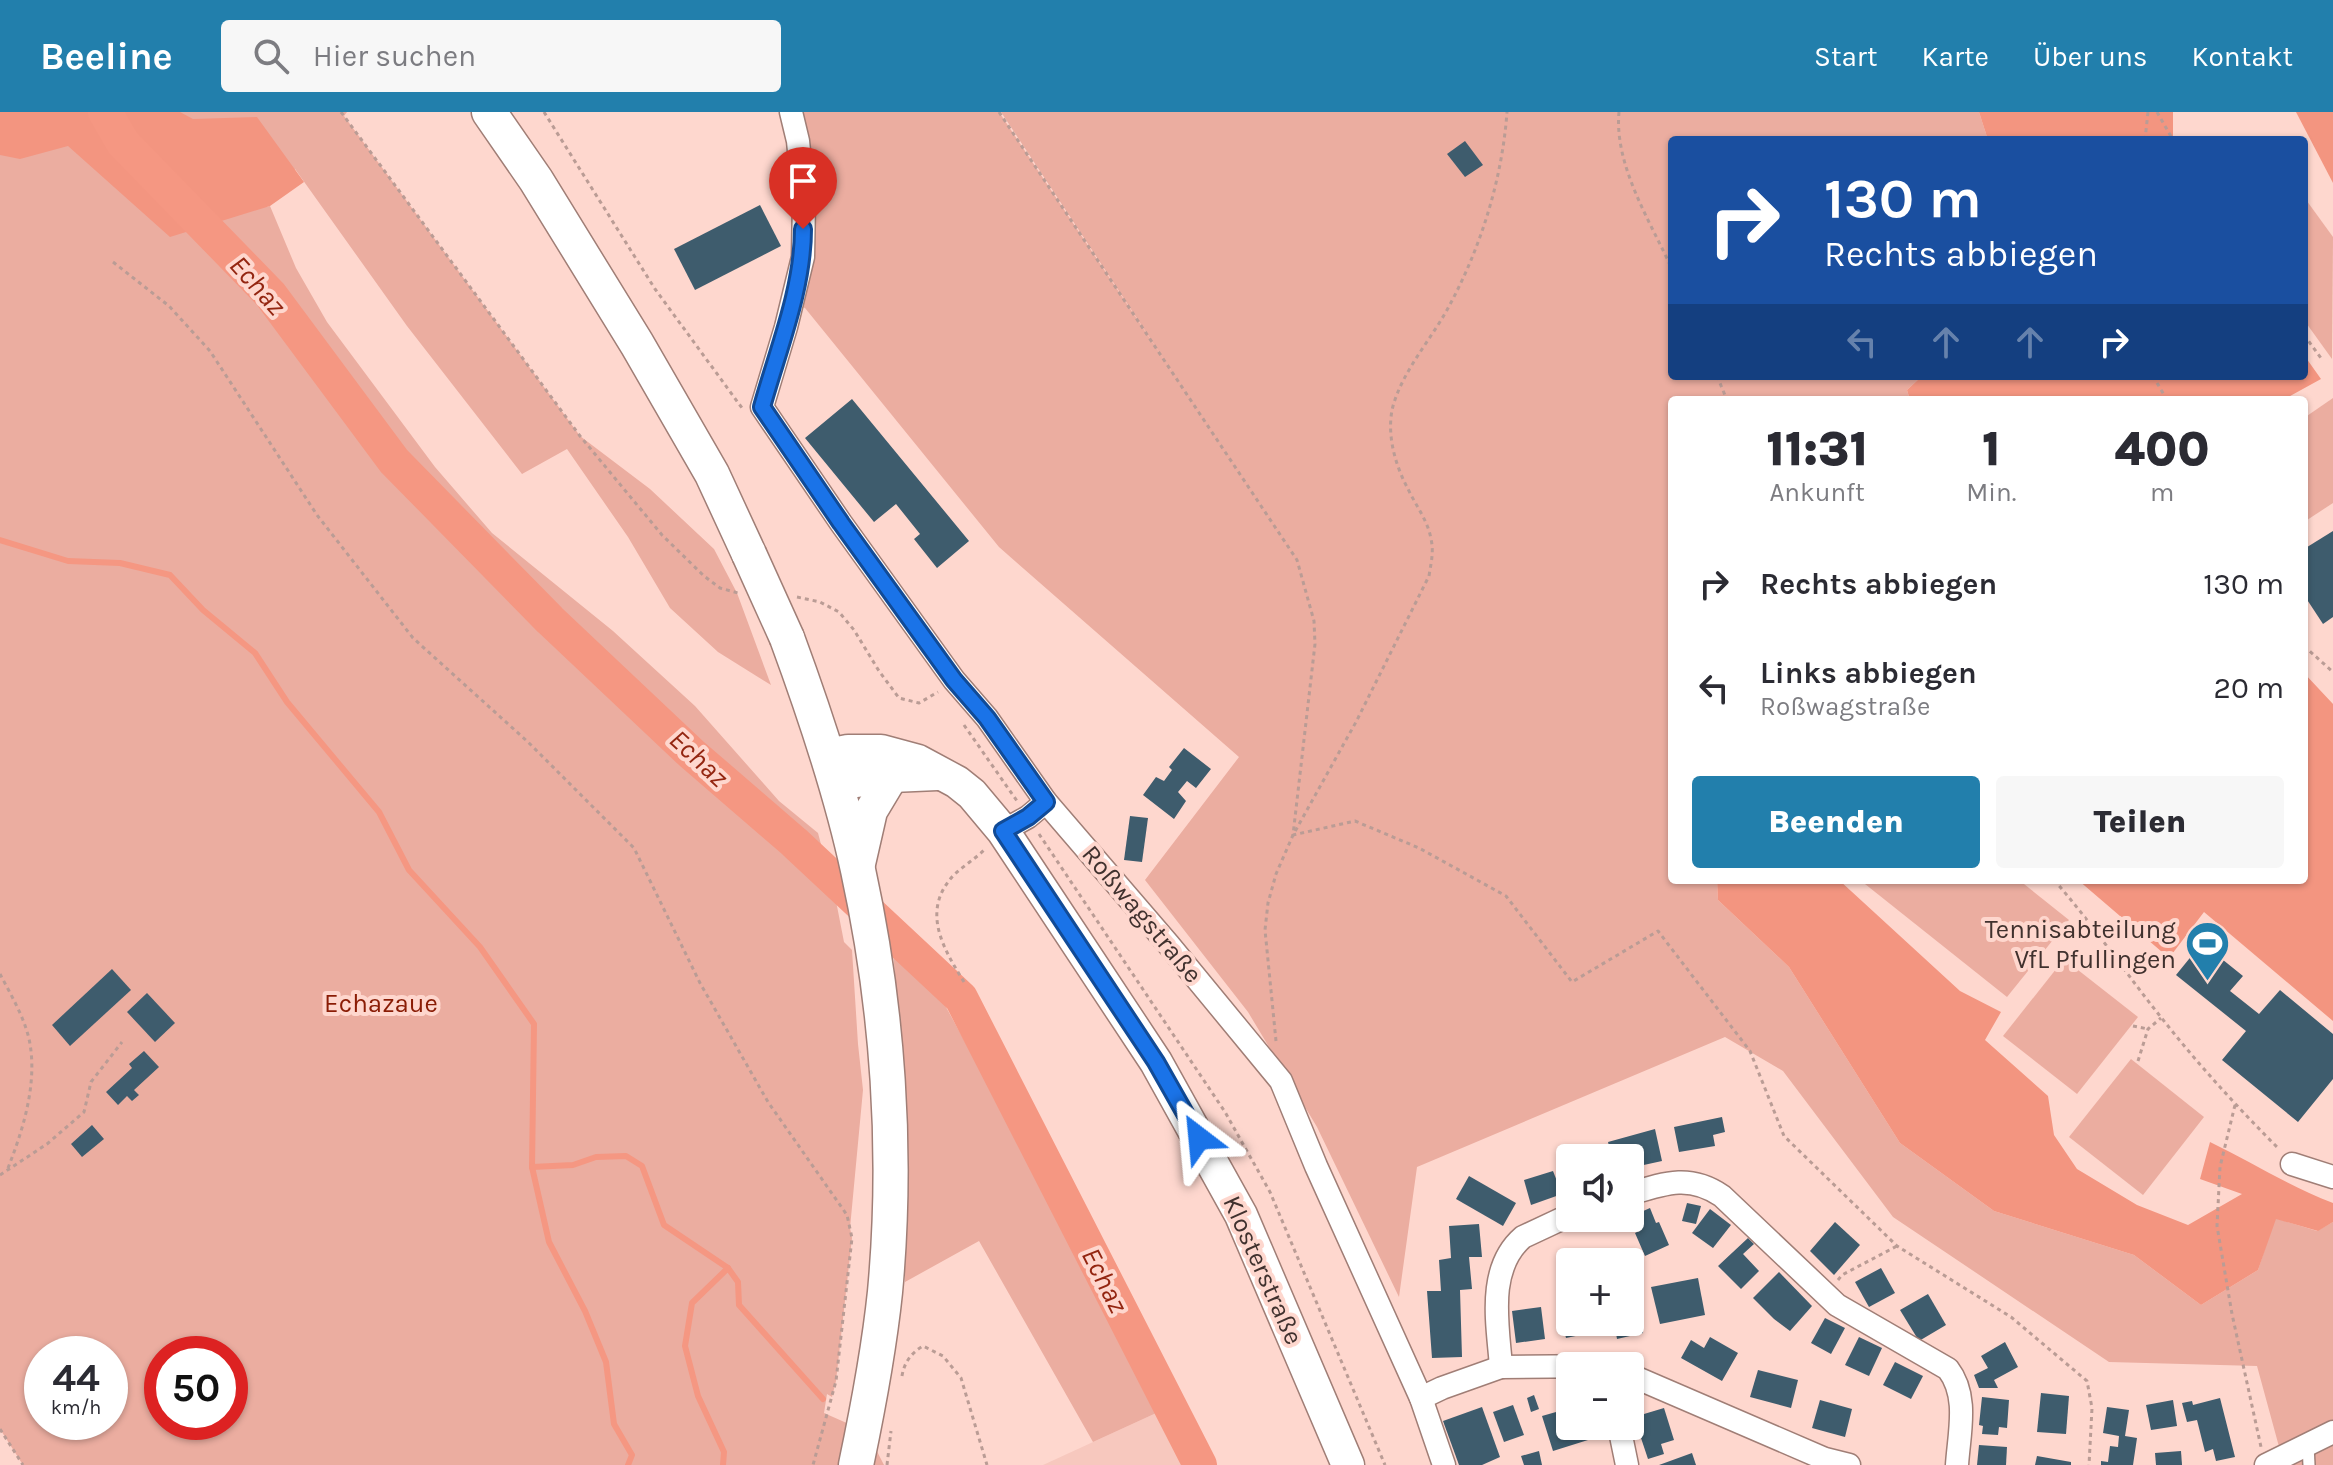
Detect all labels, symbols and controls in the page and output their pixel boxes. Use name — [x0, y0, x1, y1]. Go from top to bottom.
search box — [221, 20, 781, 92]
text: Beeline — [40, 34, 173, 79]
icon: search — [249, 34, 293, 78]
text: Hier suchen — [313, 38, 476, 74]
text: Start — [1814, 40, 1877, 73]
text: Karte — [1921, 40, 1989, 73]
text: Über uns — [2033, 40, 2148, 73]
text: Kontakt — [2192, 40, 2293, 73]
pin — [769, 147, 837, 229]
icon: arrive — [781, 159, 825, 203]
text: 130 m — [1824, 166, 1982, 231]
icon: right — [1692, 168, 1796, 272]
text: Rechts abbiegen — [1824, 233, 2098, 275]
water label: Echaz — [223, 249, 293, 321]
icon: left — [1840, 320, 1884, 364]
icon: ahead — [1924, 320, 1968, 364]
icon: ahead — [2008, 320, 2052, 364]
icon: right — [2092, 320, 2136, 364]
text: 11:31 — [1766, 421, 1868, 477]
text: 1 — [1982, 421, 2000, 477]
text: 400 — [2115, 421, 2210, 477]
text: Ankunft — [1769, 477, 1865, 508]
text: Min. — [1966, 477, 2016, 508]
text: m — [2150, 477, 2174, 508]
icon: right — [1692, 562, 1736, 606]
text: Rechts abbiegen — [1760, 566, 1997, 602]
text: 130 m — [2203, 566, 2284, 602]
text: Links abbiegen — [1760, 655, 1977, 691]
icon: left — [1692, 666, 1736, 710]
text: 20 m — [2214, 670, 2284, 706]
text: Roßwagstraße — [1760, 691, 1930, 722]
water label: Echaz — [663, 723, 735, 793]
button: Beenden — [1692, 776, 1980, 868]
button: Teilen — [1996, 776, 2284, 868]
street label: Roßwagstraße — [1075, 839, 1209, 989]
place label: Tennisabteilung VfL Pfullingen — [1985, 914, 2176, 975]
sports icon: Tennisabteilung VfL Pfullingen — [2183, 920, 2231, 983]
park label: Echazaue — [324, 988, 438, 1019]
position arrow — [1157, 1096, 1241, 1180]
map controls — [1556, 1144, 1644, 1440]
button: sound — [1556, 1144, 1644, 1232]
street label: Klosterstraße — [1216, 1191, 1310, 1349]
water label: Echaz — [1075, 1242, 1135, 1318]
button: + — [1556, 1248, 1644, 1336]
speed limit sign: 50 — [144, 1336, 248, 1440]
button: − — [1556, 1352, 1644, 1440]
text: 44 — [52, 1354, 100, 1401]
text: km/h — [51, 1396, 101, 1419]

